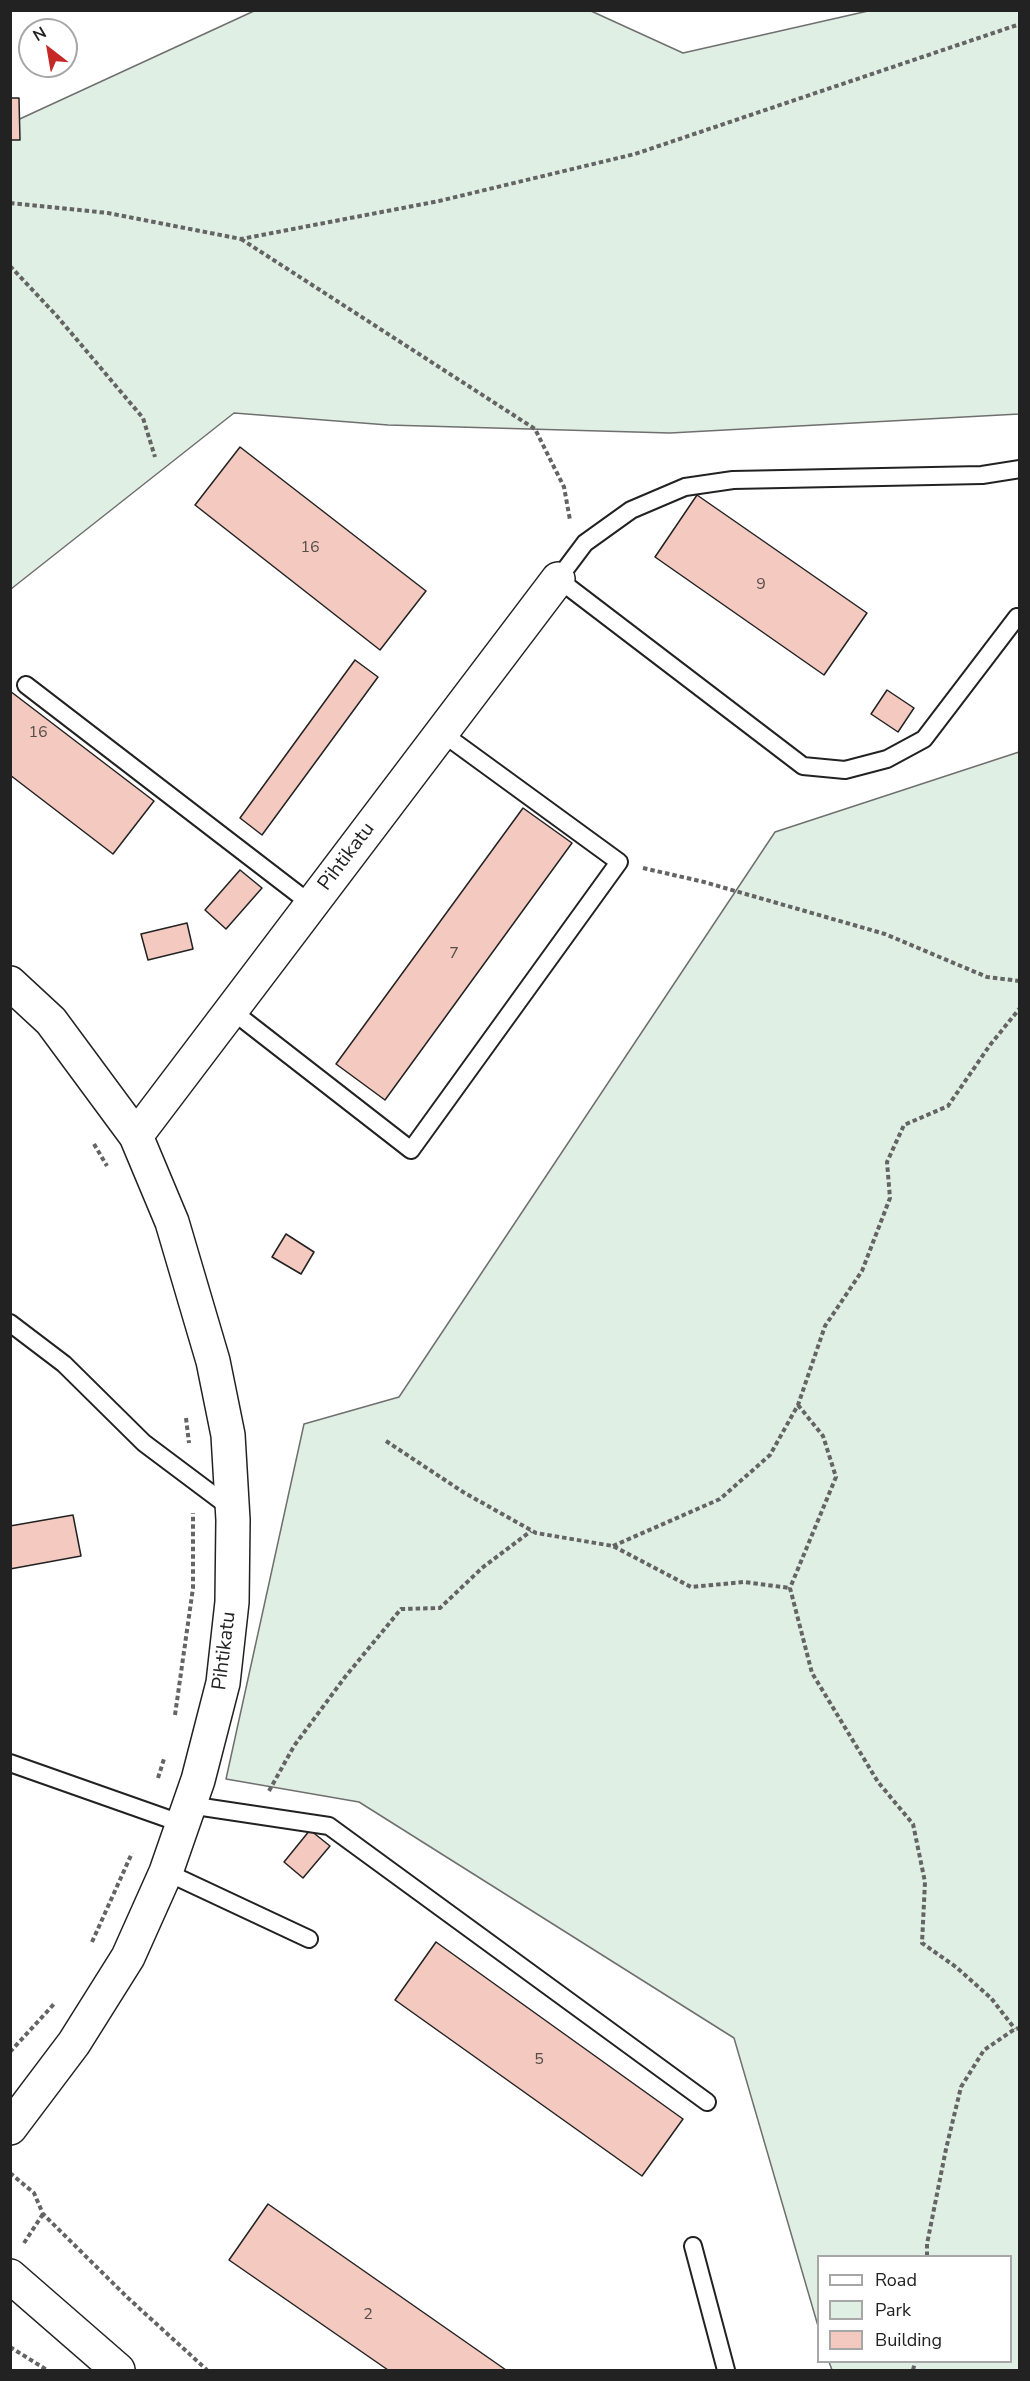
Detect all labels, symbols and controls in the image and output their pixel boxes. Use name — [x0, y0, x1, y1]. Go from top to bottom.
north arrow — [18, 18, 78, 78]
text: N — [29, 22, 51, 47]
house number: 16 — [300, 538, 320, 558]
house number: 9 — [756, 575, 766, 595]
house number: 16 — [28, 723, 48, 743]
street label: Pihtikatu — [314, 818, 380, 896]
house number: 7 — [449, 944, 459, 964]
street label: Pihtikatu — [208, 1610, 242, 1692]
house number: 5 — [534, 2050, 544, 2070]
legend — [817, 2255, 1012, 2363]
text: Road — [875, 2268, 917, 2292]
text: Park — [875, 2298, 911, 2322]
house number: 2 — [363, 2305, 373, 2325]
text: Building — [875, 2328, 942, 2352]

